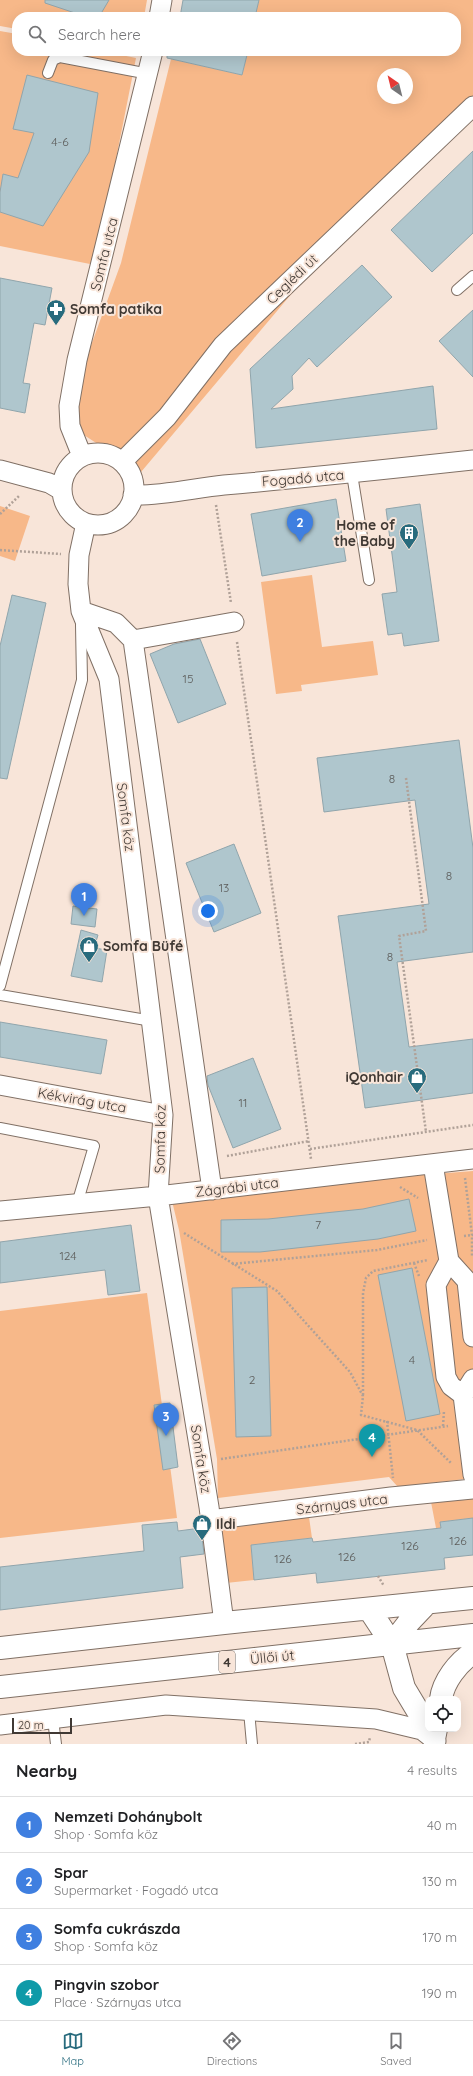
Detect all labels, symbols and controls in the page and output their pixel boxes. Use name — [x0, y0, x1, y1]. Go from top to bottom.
search box — [12, 12, 461, 56]
icon: search — [26, 23, 48, 45]
text: Search here — [58, 25, 141, 44]
north arrow — [377, 68, 413, 104]
house number: 4-6 — [51, 134, 69, 149]
street label: Somfa utca — [86, 216, 122, 292]
street label: Ceglédi út — [262, 250, 322, 308]
pharmacy icon: Somfa patika — [45, 298, 67, 326]
place label: Somfa patika — [70, 300, 162, 318]
street label: Fogadó utca — [261, 465, 345, 491]
pin: 2 — [287, 509, 313, 542]
place label: Home of the Baby — [334, 516, 396, 550]
building icon: Home of the Baby — [398, 522, 420, 550]
house number: 15 — [183, 671, 193, 686]
house number: 8 — [389, 771, 395, 786]
street label: Somfa köz — [113, 782, 139, 853]
house number: 8 — [446, 868, 452, 883]
house number: 13 — [219, 880, 229, 895]
pin: 1 — [71, 883, 97, 916]
your location — [198, 901, 218, 921]
shop icon: Somfa Büfé — [78, 935, 100, 963]
place label: Somfa Büfé — [103, 937, 183, 955]
house number: 8 — [387, 949, 393, 964]
shop icon: iQonhair — [406, 1066, 428, 1094]
place label: iQonhair — [346, 1068, 403, 1086]
street label: Kékvirág utca — [36, 1083, 128, 1117]
house number: 11 — [239, 1095, 247, 1110]
street label: Somfa köz — [150, 1104, 170, 1174]
street label: Zágrábi utca — [194, 1173, 280, 1201]
house number: 7 — [315, 1217, 321, 1232]
house number: 124 — [59, 1248, 77, 1263]
house number: 4 — [409, 1352, 415, 1367]
house number: 2 — [249, 1372, 256, 1387]
pin: 3 — [153, 1403, 179, 1436]
street label: Somfa köz — [187, 1424, 215, 1495]
pin: 4 — [359, 1424, 385, 1457]
street label: Szárnyas utca — [295, 1489, 389, 1519]
shop icon: Ildi — [191, 1513, 213, 1541]
place label: Ildi — [216, 1515, 236, 1533]
house number: 126 — [449, 1533, 467, 1548]
house number: 126 — [401, 1538, 419, 1553]
house number: 126 — [338, 1549, 356, 1564]
house number: 126 — [274, 1551, 292, 1566]
street label: Üllői út — [249, 1646, 295, 1668]
road number: 4 — [219, 1651, 235, 1673]
map controls — [425, 1696, 461, 1732]
button: locate — [425, 1696, 461, 1732]
scale bar — [12, 1716, 72, 1735]
text: 20 m — [18, 1718, 44, 1732]
text: Nearby — [16, 1760, 77, 1781]
text: 4 results — [407, 1762, 457, 1778]
text: Nemzeti Dohánybolt — [54, 1807, 203, 1826]
text: 1 — [26, 1817, 32, 1833]
text: 40 m — [427, 1817, 457, 1833]
text: Shop · Somfa köz — [54, 1826, 158, 1842]
text: Spar — [54, 1863, 88, 1882]
text: 2 — [25, 1873, 33, 1889]
text: 130 m — [422, 1873, 457, 1889]
text: Supermarket · Fogadó utca — [54, 1882, 218, 1898]
text: Somfa cukrászda — [54, 1919, 180, 1938]
text: 3 — [26, 1929, 32, 1945]
text: 170 m — [422, 1929, 457, 1945]
text: Shop · Somfa köz — [54, 1938, 158, 1954]
text: Pingvin szobor — [54, 1975, 159, 1994]
text: 4 — [25, 1985, 33, 2001]
text: 190 m — [422, 1985, 457, 2001]
text: Place · Szárnyas utca — [54, 1994, 181, 2010]
tab: Map — [61, 2030, 84, 2068]
tab: Directions — [207, 2030, 257, 2068]
tab: Saved — [380, 2030, 412, 2068]

